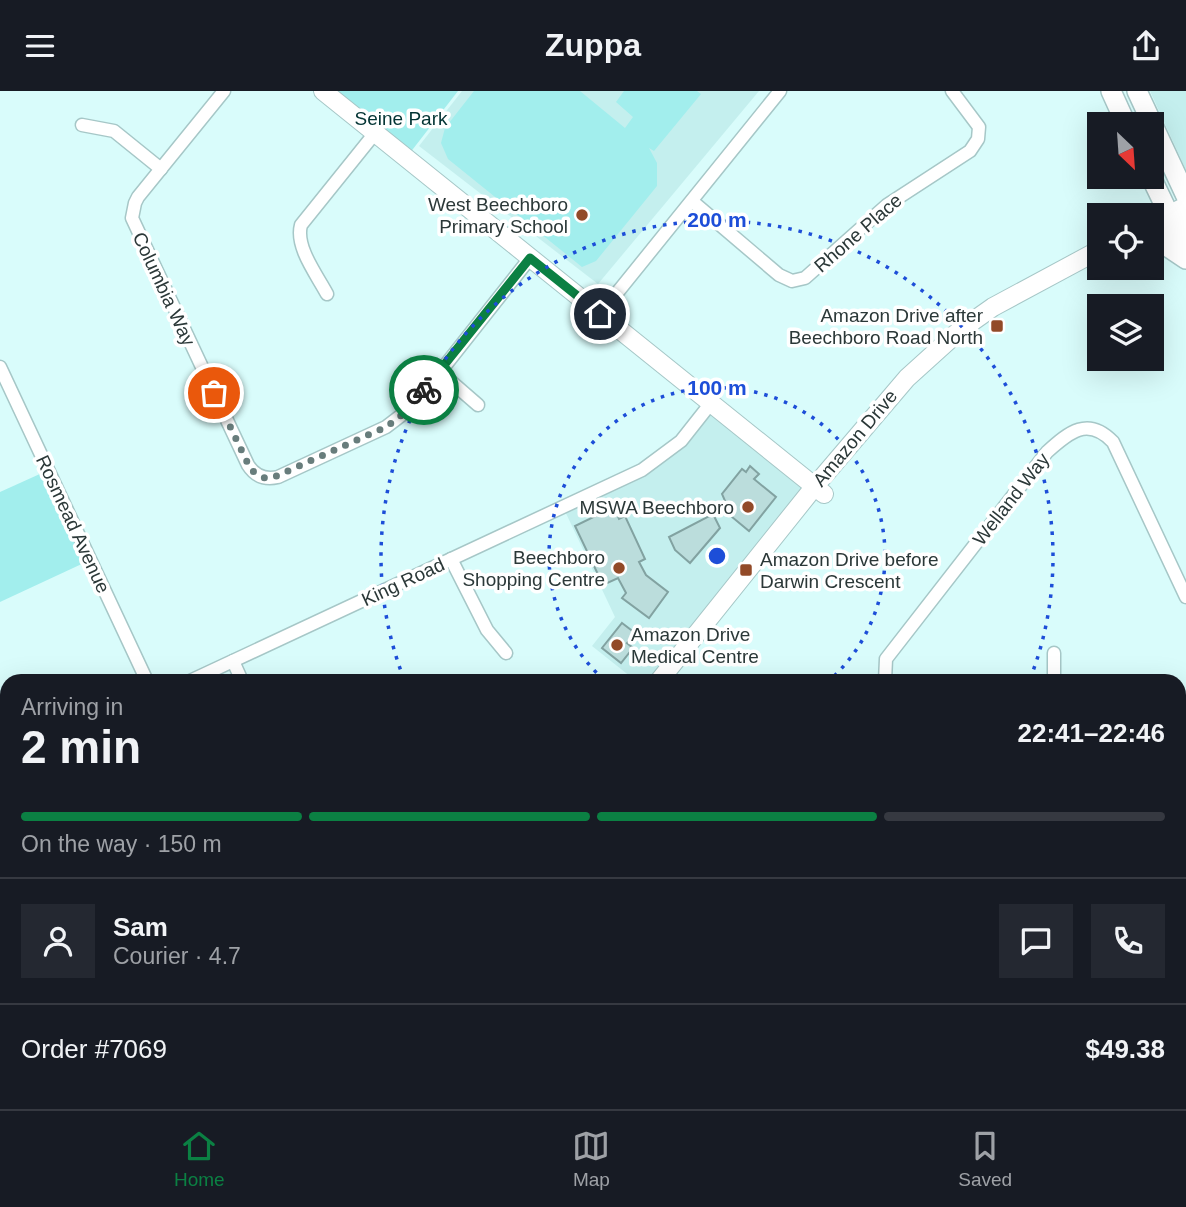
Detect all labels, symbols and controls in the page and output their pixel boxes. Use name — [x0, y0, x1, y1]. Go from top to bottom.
icon: menu — [21, 27, 59, 65]
text: Zuppa — [545, 27, 641, 63]
icon: share — [1127, 27, 1165, 65]
park label: Seine Park — [355, 108, 448, 129]
north arrow — [1087, 112, 1164, 189]
map controls — [1087, 112, 1164, 371]
street label: Rhone Place — [810, 189, 906, 277]
place label: West Beechboro Primary School — [428, 194, 568, 237]
button: locate — [1087, 203, 1164, 280]
marker: West Beechboro Primary School — [574, 207, 590, 223]
text: 200 m — [687, 208, 747, 231]
street label: Columbia Way — [129, 229, 200, 350]
pin — [570, 284, 630, 344]
button: layers — [1087, 294, 1164, 371]
icon: home — [581, 295, 619, 333]
place label: Amazon Drive after Beechboro Road North — [789, 305, 984, 348]
marker: Amazon Drive after Beechboro Road North — [989, 318, 1005, 334]
courier — [389, 355, 459, 425]
pin — [184, 363, 244, 423]
icon: bike — [405, 371, 443, 409]
icon: bag — [195, 374, 233, 412]
text: 100 m — [687, 376, 747, 399]
street label: Amazon Drive — [809, 386, 901, 490]
street label: Welland Way — [969, 448, 1054, 549]
street label: Rosmead Avenue — [32, 452, 114, 596]
place label: MSWA Beechboro — [579, 497, 734, 518]
marker: MSWA Beechboro — [740, 499, 756, 515]
centre of rings — [705, 544, 729, 568]
place label: Beechboro Shopping Centre — [462, 547, 605, 590]
place label: Amazon Drive before Darwin Crescent — [760, 549, 938, 592]
street label: King Road — [358, 554, 448, 610]
marker: Beechboro Shopping Centre — [611, 560, 627, 576]
marker: Amazon Drive before Darwin Crescent — [738, 562, 754, 578]
place label: Amazon Drive Medical Centre — [631, 624, 759, 667]
marker: Amazon Drive Medical Centre — [609, 637, 625, 653]
text: Arriving in — [21, 694, 123, 720]
text: 22:41–22:46 — [1018, 718, 1165, 748]
text: 2 min — [21, 721, 141, 773]
text: On the way · 150 m — [21, 831, 222, 857]
button: person — [21, 904, 95, 978]
button: chat — [999, 904, 1073, 978]
button: phone — [1091, 904, 1165, 978]
text: Sam — [113, 912, 168, 942]
text: Courier · 4.7 — [113, 943, 241, 969]
text: Order #7069 — [21, 1034, 167, 1064]
text: $49.38 — [1085, 1034, 1165, 1064]
tab: Home — [174, 1127, 225, 1191]
tab: Map — [572, 1127, 610, 1191]
tab: Saved — [958, 1127, 1012, 1191]

